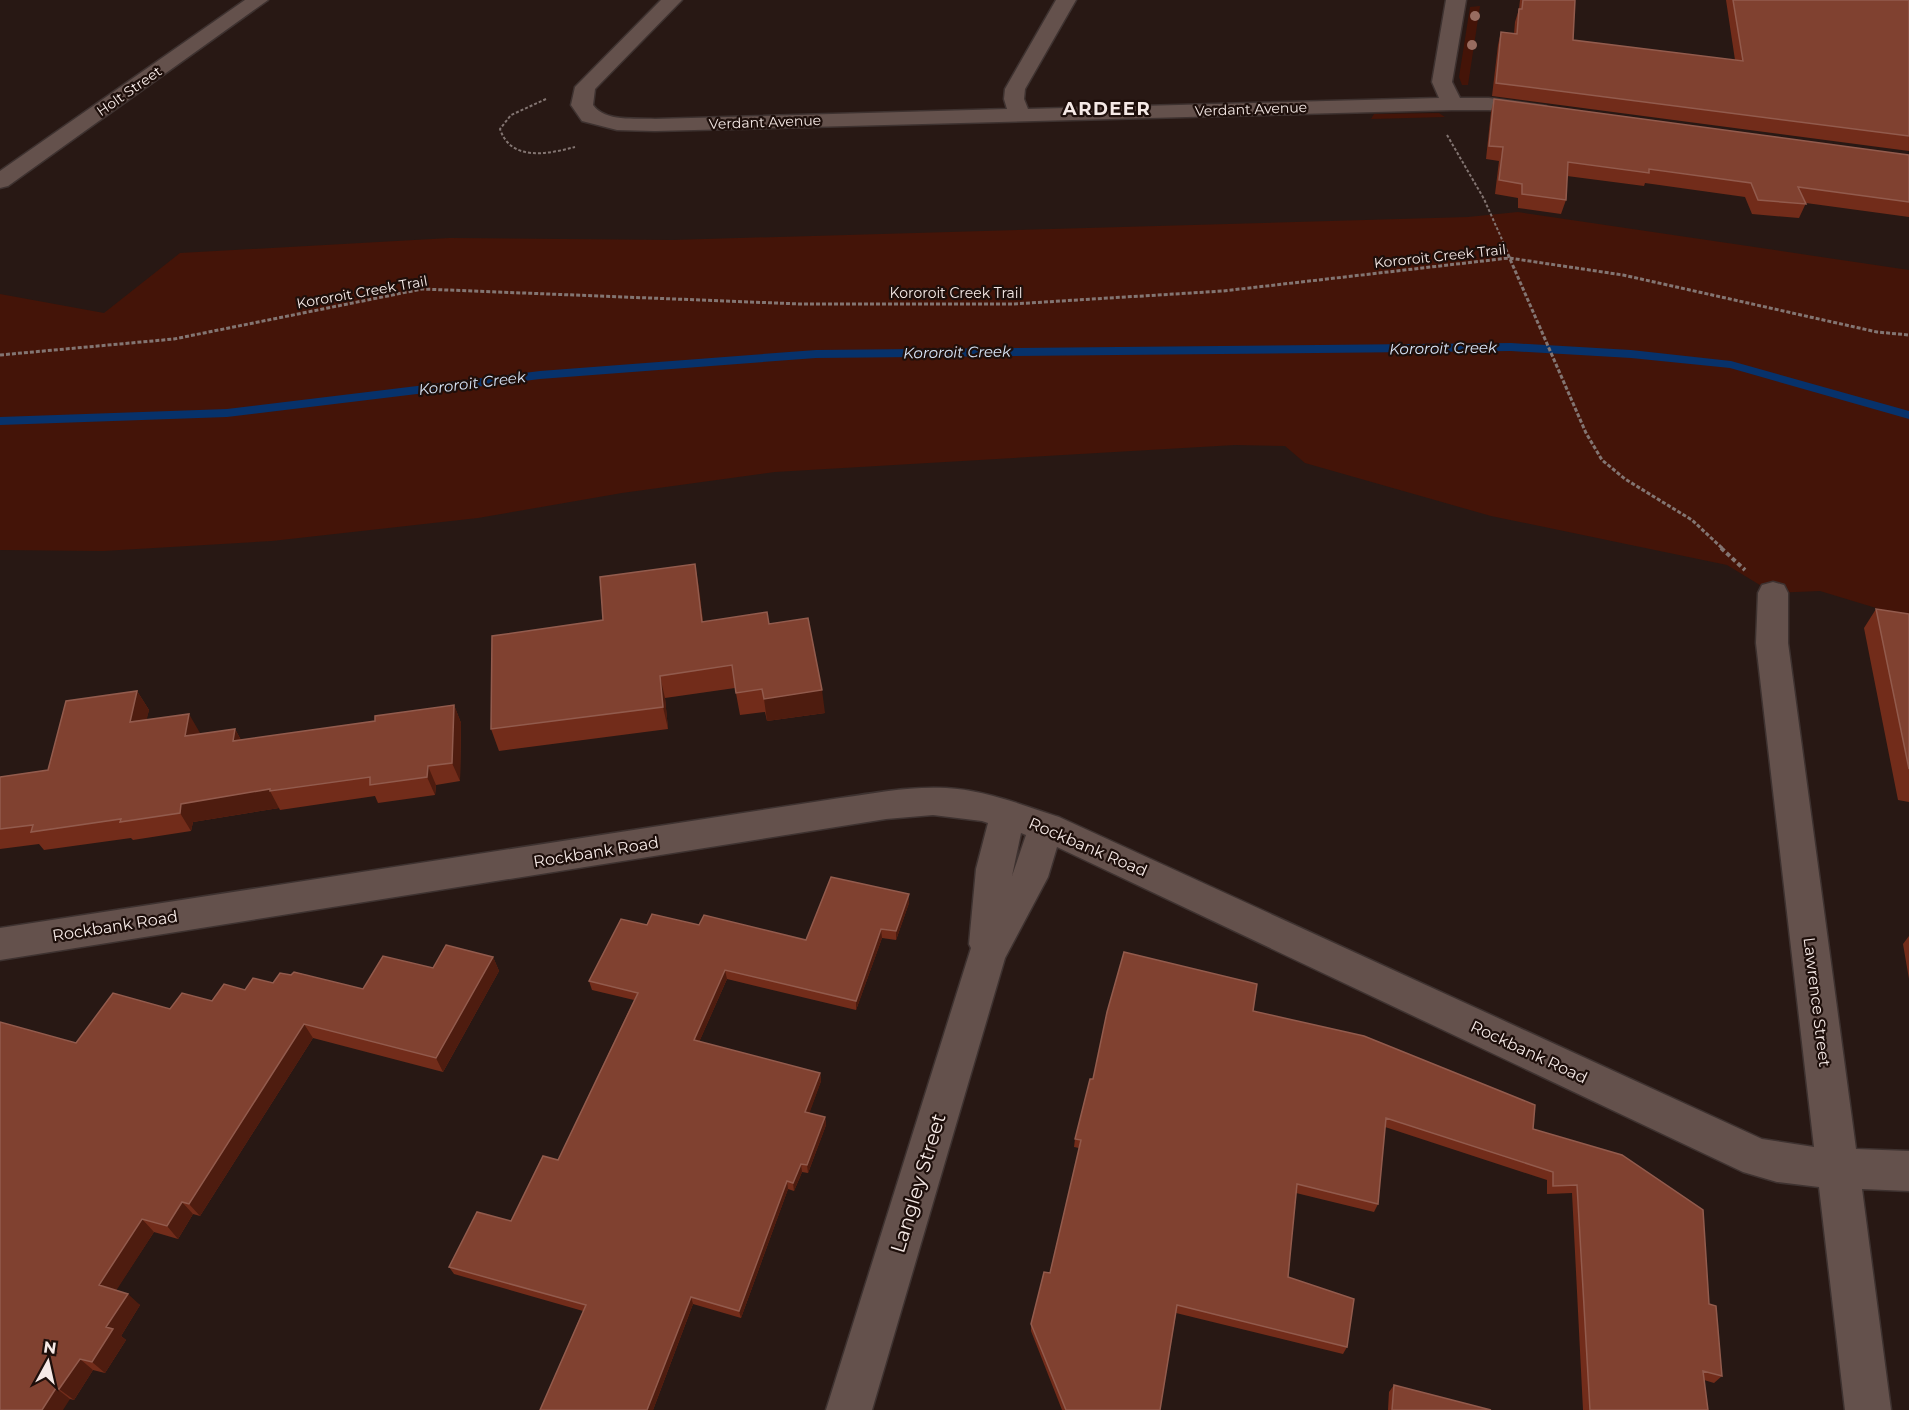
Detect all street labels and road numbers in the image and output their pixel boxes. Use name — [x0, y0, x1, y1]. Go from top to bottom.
street label: Holt Street — [93, 62, 165, 120]
street label: Verdant Avenue — [1195, 98, 1307, 120]
street label: Verdant Avenue — [709, 111, 821, 133]
street label: Kororoit Creek Trail — [1373, 240, 1507, 272]
street label: Kororoit Creek Trail — [295, 272, 429, 312]
street label: Kororoit Creek Trail — [890, 284, 1022, 302]
street label: Rockbank Road — [1026, 814, 1150, 880]
street label: Rockbank Road — [532, 833, 660, 871]
street label: Rockbank Road — [51, 907, 179, 945]
street label: Lawrence Street — [1800, 936, 1834, 1068]
street label: Rockbank Road — [1468, 1017, 1590, 1087]
street label: Langley Street — [885, 1110, 951, 1256]

